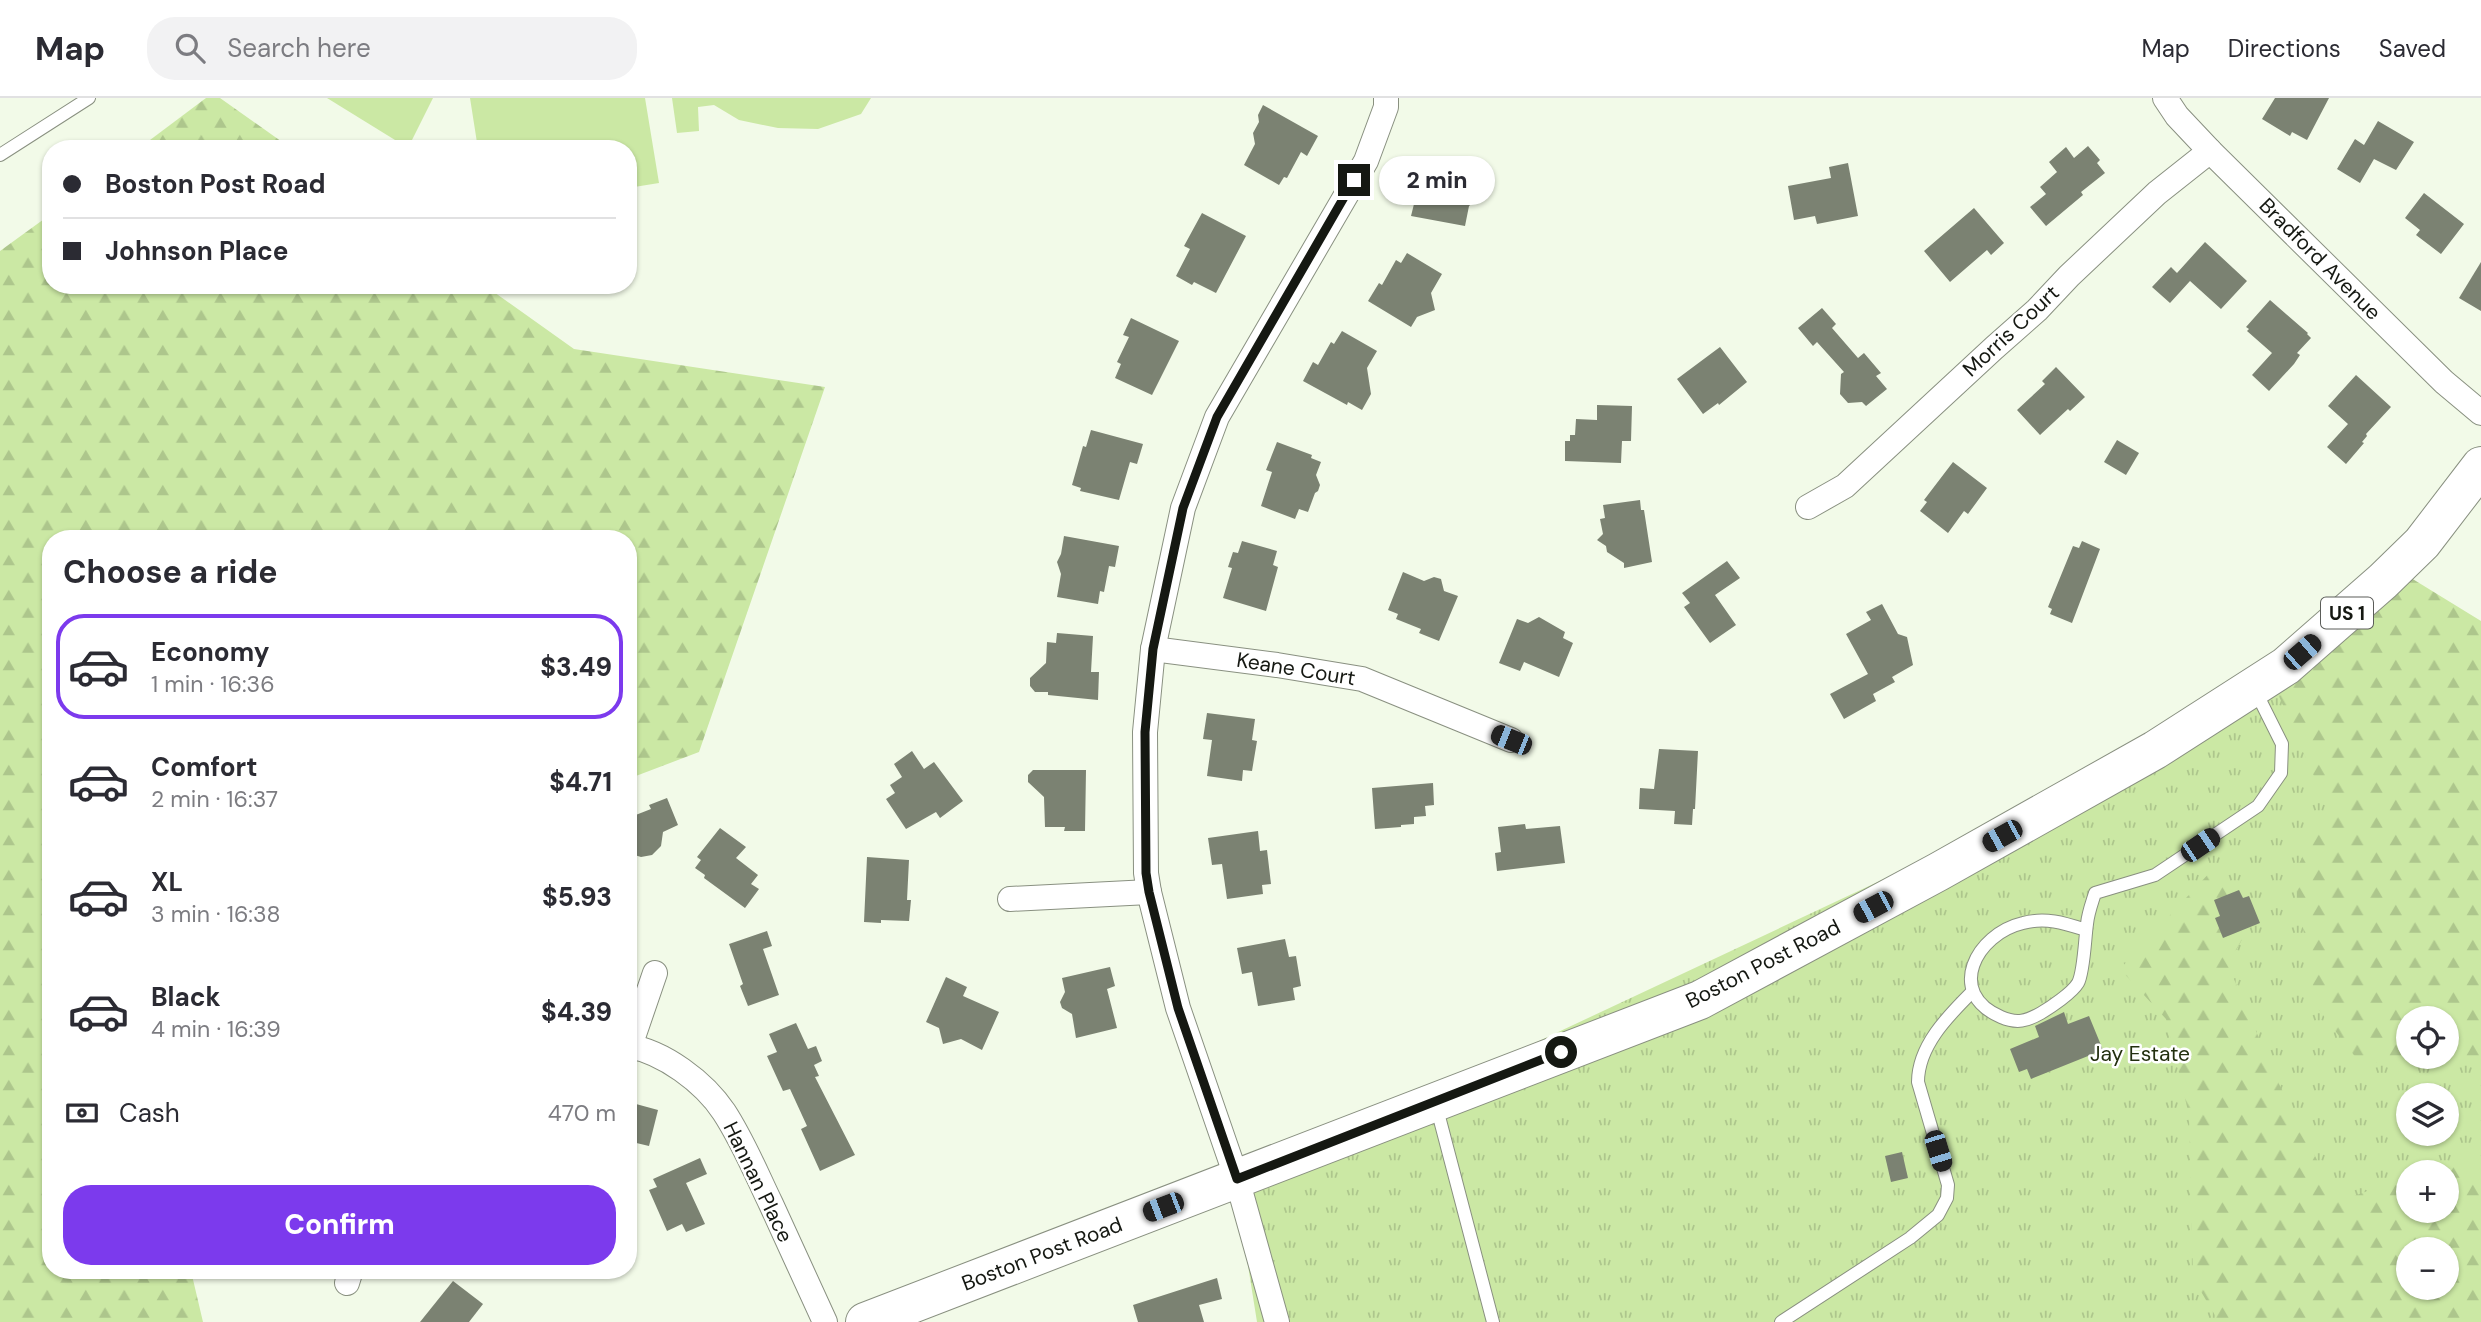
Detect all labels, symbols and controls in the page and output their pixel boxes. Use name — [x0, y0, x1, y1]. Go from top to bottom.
search box — [147, 17, 637, 80]
text: Map — [35, 27, 105, 70]
icon: search — [171, 29, 209, 67]
text: Search here — [227, 31, 371, 65]
text: Map — [2142, 33, 2190, 64]
text: Directions — [2228, 33, 2341, 64]
text: Saved — [2379, 33, 2446, 64]
callout: 2 min — [1378, 155, 1494, 204]
route end — [1338, 164, 1370, 196]
text: 2 min — [1406, 165, 1468, 195]
text: Boston Post Road — [105, 167, 326, 201]
street label: Bradford Avenue — [2253, 192, 2387, 326]
text: Johnson Place — [105, 234, 288, 268]
street label: Morris Court — [1957, 279, 2065, 383]
text: Choose a ride — [63, 551, 278, 593]
road number: US 1 — [2321, 598, 2373, 628]
car — [2280, 630, 2325, 674]
icon: car — [67, 635, 130, 698]
text: Economy — [151, 635, 269, 669]
street label: Keane Court — [1235, 646, 1357, 692]
text: $3.49 — [540, 650, 612, 684]
text: 1 min · 16:36 — [151, 669, 275, 699]
car — [1488, 722, 1535, 758]
icon: car — [67, 750, 130, 813]
text: Comfort — [151, 750, 257, 784]
text: $4.71 — [549, 765, 612, 799]
text: 2 min · 16:37 — [151, 784, 278, 814]
car — [1979, 817, 2026, 855]
car — [2177, 825, 2224, 865]
icon: car — [67, 865, 130, 928]
text: XL — [151, 865, 183, 899]
text: $5.93 — [542, 880, 612, 914]
car — [1850, 888, 1897, 926]
text: 3 min · 16:38 — [151, 899, 281, 929]
street label: Boston Post Road — [1681, 913, 1845, 1015]
icon: car — [67, 980, 130, 1043]
text: Black — [151, 980, 221, 1014]
text: $4.39 — [541, 995, 612, 1029]
map controls — [2396, 1006, 2459, 1300]
button: locate — [2396, 1006, 2459, 1069]
text: 4 min · 16:39 — [151, 1014, 281, 1044]
route start — [1545, 1036, 1577, 1068]
park label: Jay Estate — [2090, 1040, 2190, 1068]
button: layers — [2396, 1083, 2459, 1146]
icon: cash — [63, 1094, 101, 1132]
text: Cash — [119, 1096, 180, 1130]
text: 470 m — [548, 1098, 616, 1128]
street label: Hannan Place — [717, 1117, 799, 1247]
car — [1922, 1128, 1955, 1174]
button: + — [2396, 1160, 2459, 1223]
button: Confirm — [63, 1185, 616, 1265]
car — [1140, 1190, 1187, 1224]
street label: Boston Post Road — [958, 1210, 1126, 1298]
button: − — [2396, 1237, 2459, 1300]

